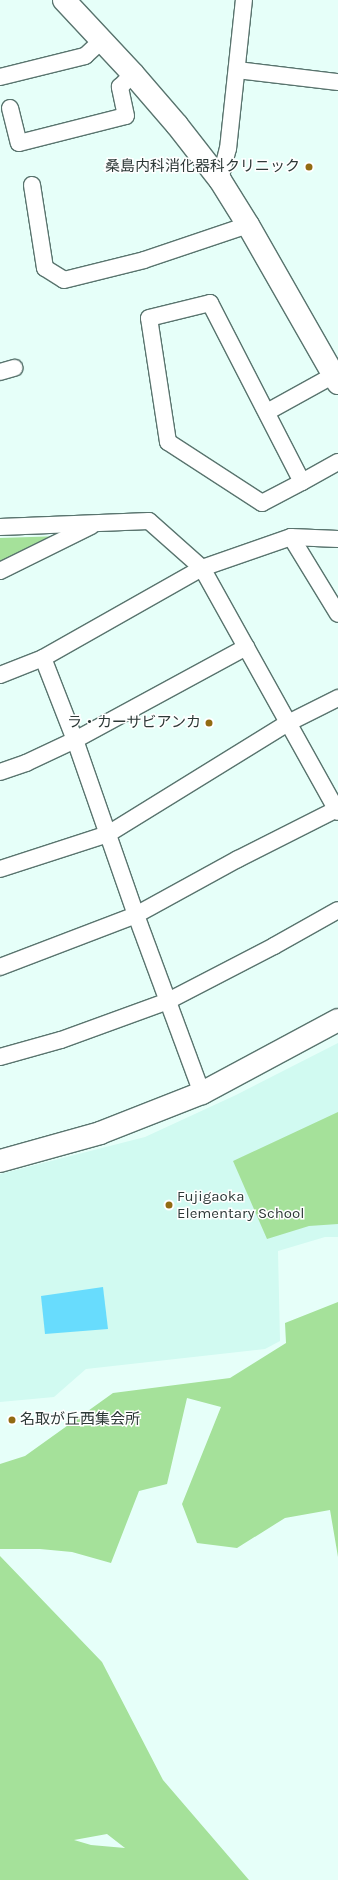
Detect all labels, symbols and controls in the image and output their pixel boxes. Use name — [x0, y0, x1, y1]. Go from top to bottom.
place label: 桑島内科消化器科クリニック — [105, 158, 300, 176]
marker: 桑島内科消化器科クリニック — [303, 161, 315, 173]
place label: ラ・カーサビアンカ — [66, 714, 201, 732]
marker: ラ・カーサビアンカ — [204, 718, 214, 728]
place label: Fujigaoka Elementary School — [177, 1187, 304, 1222]
marker: Fujigaoka Elementary School — [164, 1200, 174, 1210]
place label: 名取が丘西集会所 — [20, 1411, 140, 1429]
marker: 名取が丘西集会所 — [7, 1415, 17, 1425]

